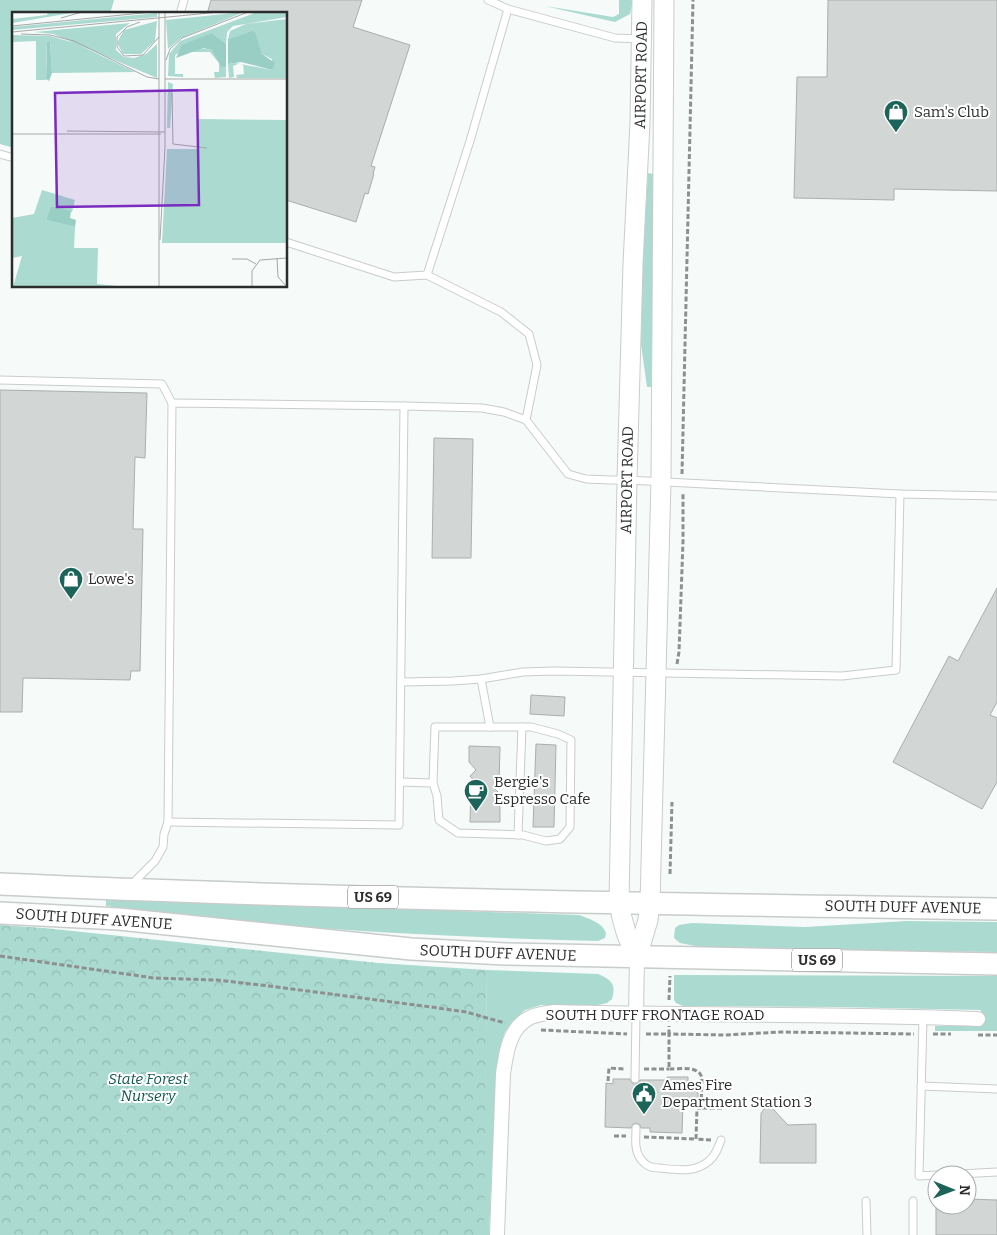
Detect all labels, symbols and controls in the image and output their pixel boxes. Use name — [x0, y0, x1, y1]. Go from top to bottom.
inset map — [12, 12, 288, 288]
street label: AIRPORT ROAD — [631, 21, 651, 129]
shop icon: Sam's Club — [883, 99, 909, 133]
place label: Sam's Club — [914, 103, 989, 121]
street label: AIRPORT ROAD — [617, 426, 637, 534]
shop icon: Lowe's — [58, 566, 84, 600]
place label: Lowe's — [88, 570, 134, 588]
place label: Bergie's Espresso Cafe — [494, 773, 590, 808]
cafe icon: Bergie's Espresso Cafe — [463, 778, 489, 812]
road number: US 69 — [348, 886, 398, 909]
street label: SOUTH DUFF AVENUE — [824, 897, 982, 917]
street label: SOUTH DUFF AVENUE — [15, 905, 173, 933]
street label: SOUTH DUFF AVENUE — [419, 941, 577, 965]
road number: US 69 — [792, 948, 842, 972]
street label: SOUTH DUFF FRONTAGE ROAD — [545, 1006, 765, 1024]
park label: State Forest Nursery — [108, 1070, 188, 1105]
place label: Ames Fire Department Station 3 — [662, 1076, 812, 1111]
public building icon: Ames Fire Department Station 3 — [631, 1081, 657, 1115]
north arrow — [927, 1165, 977, 1215]
text: N — [956, 1185, 973, 1196]

